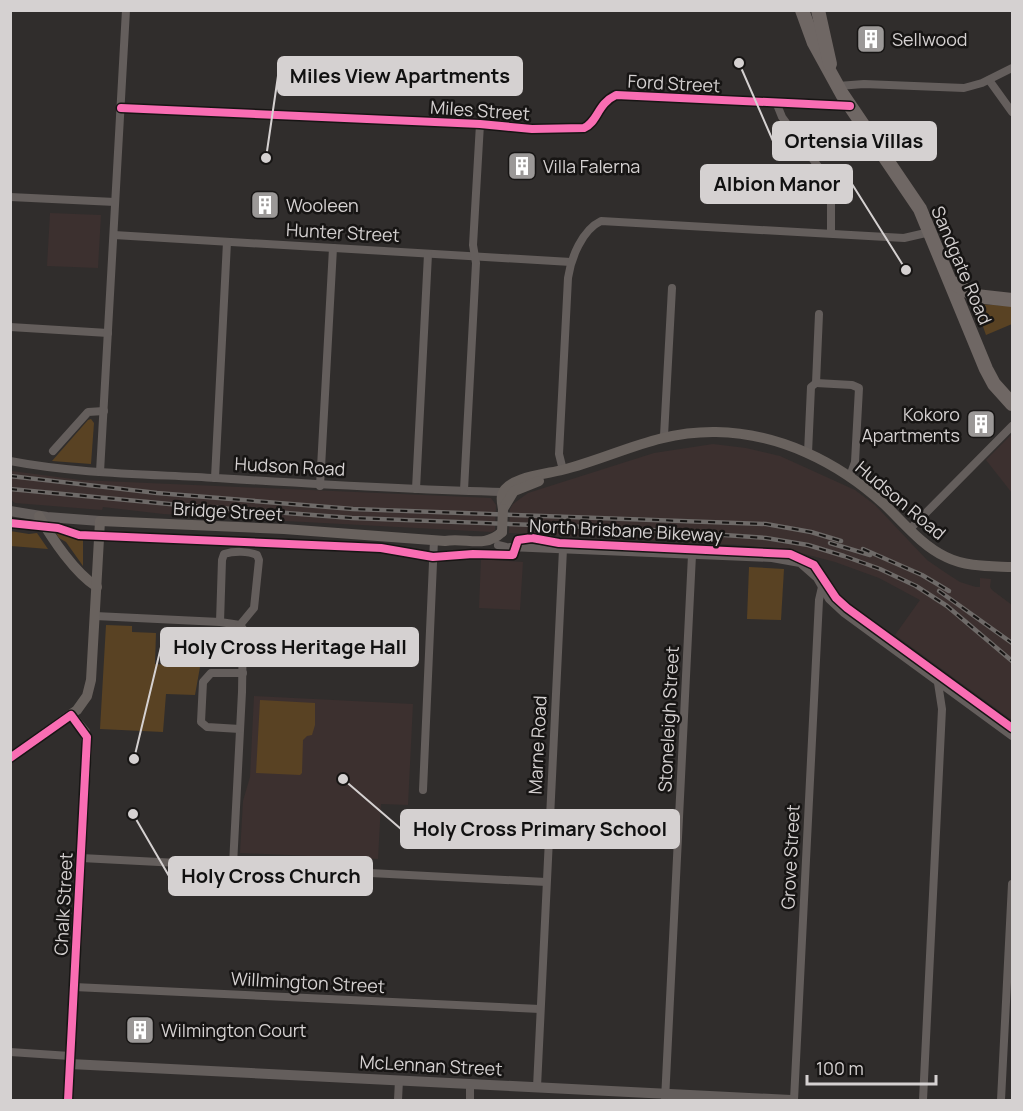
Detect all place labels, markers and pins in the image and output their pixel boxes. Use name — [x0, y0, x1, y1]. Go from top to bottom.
building icon: Sellwood — [855, 23, 887, 55]
place label: Sellwood — [892, 27, 967, 51]
callout: Miles View Apartments — [278, 57, 522, 95]
callout: Ortensia Villas — [773, 122, 936, 160]
building icon: Villa Falerna — [506, 150, 538, 182]
place label: Villa Falerna — [543, 154, 640, 178]
callout: Albion Manor — [701, 165, 852, 203]
building icon: Wooleen — [249, 189, 281, 221]
place label: Wooleen — [286, 193, 359, 217]
place label: Kokoro Apartments — [861, 402, 960, 447]
building icon: Kokoro Apartments — [965, 408, 997, 440]
callout: Holy Cross Heritage Hall — [161, 628, 418, 666]
callout: Holy Cross Primary School — [401, 810, 679, 848]
callout: Holy Cross Church — [169, 857, 372, 895]
building icon: Wilmington Court — [124, 1014, 156, 1046]
place label: Wilmington Court — [161, 1018, 306, 1042]

